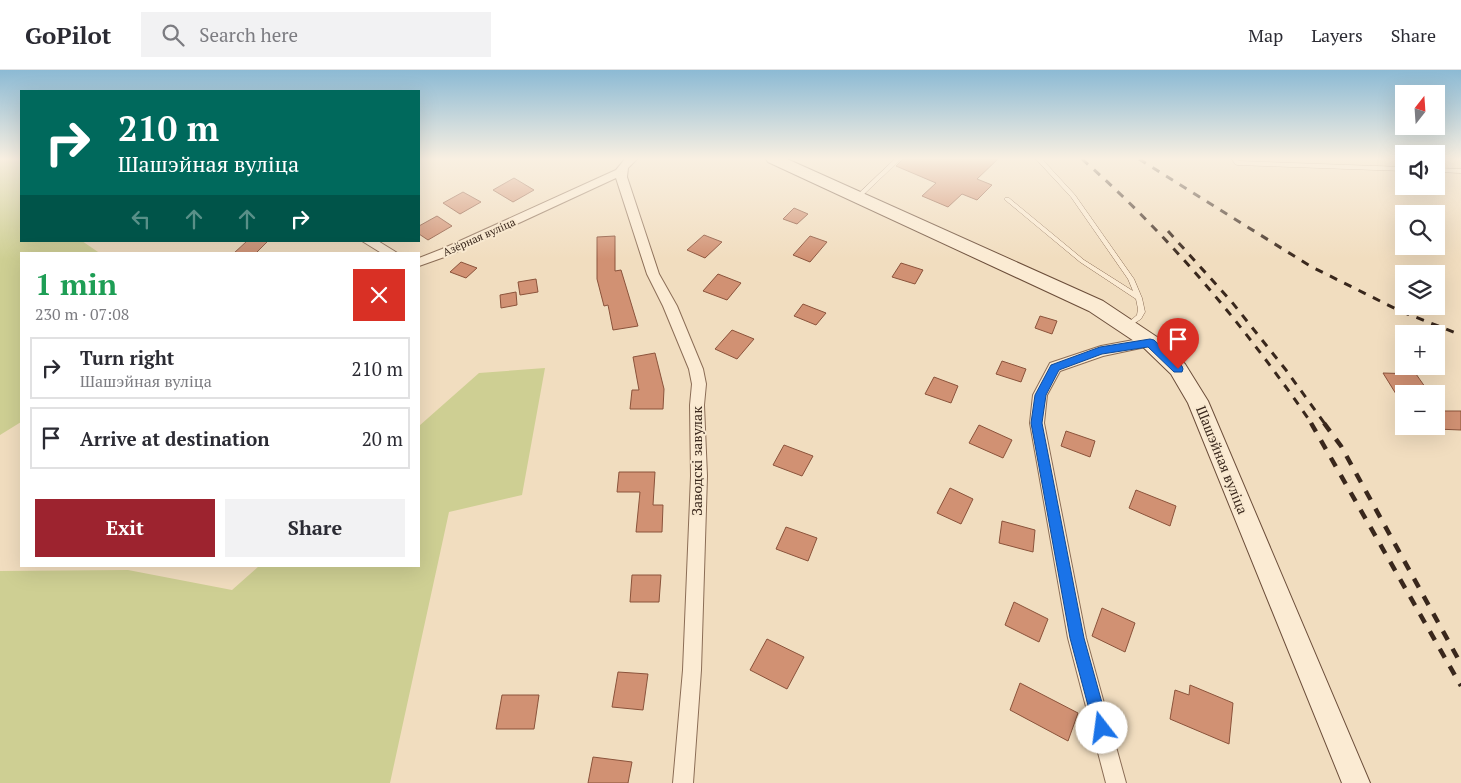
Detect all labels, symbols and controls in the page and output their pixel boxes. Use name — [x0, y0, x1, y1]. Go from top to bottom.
search box — [141, 12, 491, 57]
text: GoPilot — [25, 19, 111, 51]
icon: search — [159, 21, 187, 49]
text: Search here — [199, 22, 298, 47]
text: Map — [1248, 23, 1283, 47]
text: Layers — [1311, 23, 1363, 47]
text: Share — [1391, 23, 1436, 47]
north arrow — [1395, 85, 1445, 135]
map controls — [1395, 85, 1445, 435]
text: 210 m — [118, 105, 219, 151]
icon: right — [35, 110, 100, 175]
button: sound — [1395, 145, 1445, 195]
text: Шашэйная вуліца — [118, 149, 299, 178]
icon: left — [127, 205, 155, 233]
icon: ahead — [180, 205, 208, 233]
icon: ahead — [233, 205, 261, 233]
icon: right — [286, 205, 314, 233]
button: search — [1395, 205, 1445, 255]
street label: Азёрная вуліца — [441, 215, 518, 259]
text: 1 min — [35, 264, 117, 304]
button: layers — [1395, 265, 1445, 315]
button: close — [353, 269, 405, 321]
text: 230 m · 07:08 — [35, 303, 129, 325]
pin — [1157, 318, 1199, 369]
icon: arrive — [1164, 325, 1192, 353]
button: + — [1395, 325, 1445, 375]
text: Turn right — [80, 345, 174, 370]
icon: right — [37, 354, 65, 382]
text: 210 m — [352, 356, 403, 381]
text: Шашэйная вуліца — [80, 370, 212, 392]
button: − — [1395, 385, 1445, 435]
street label: Шашэйная вуліца — [1192, 403, 1253, 517]
street label: Заводскі завулак — [687, 406, 706, 516]
icon: arrive — [37, 424, 65, 452]
text: Arrive at destination — [80, 426, 269, 451]
text: 20 m — [362, 426, 403, 451]
button: Exit — [35, 499, 215, 557]
button: Share — [225, 499, 405, 557]
position arrow — [1075, 701, 1127, 753]

